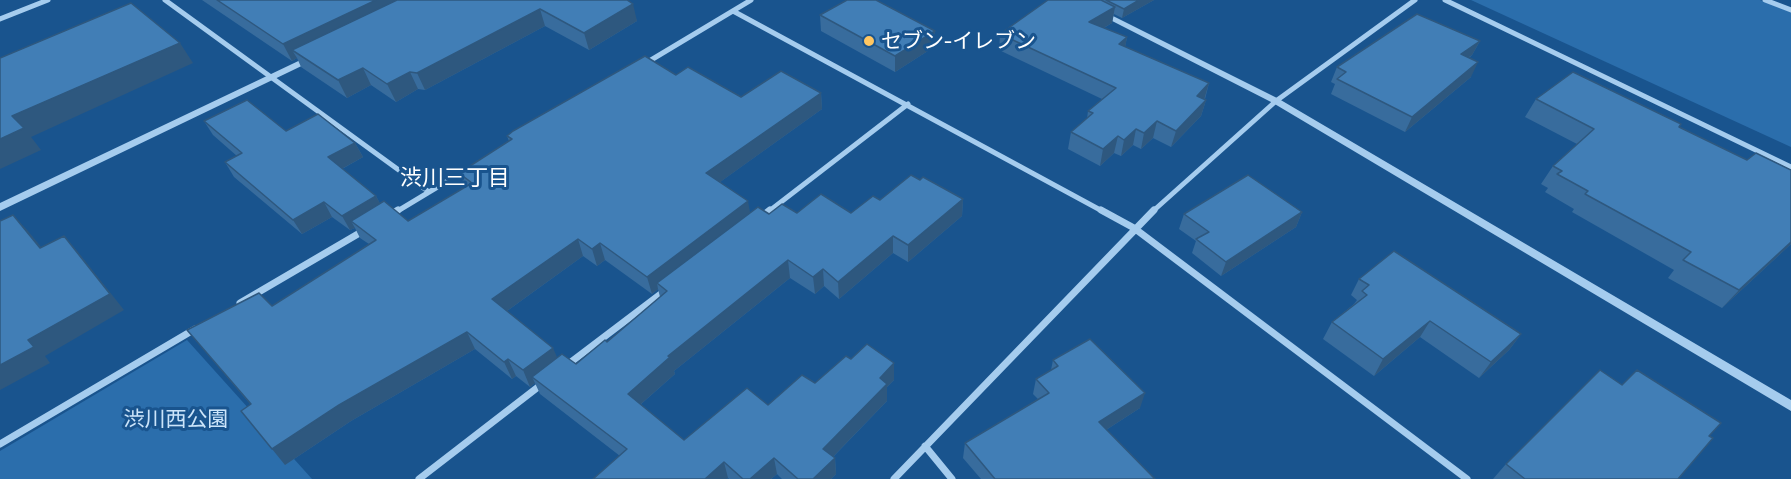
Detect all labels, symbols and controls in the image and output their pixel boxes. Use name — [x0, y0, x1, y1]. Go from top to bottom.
place label: セブン-イレブン — [881, 28, 1036, 54]
marker: セブン-イレブン — [862, 34, 876, 48]
district label: 渋川三丁目 — [400, 165, 510, 191]
park label: 渋川西公園 — [124, 406, 228, 432]

